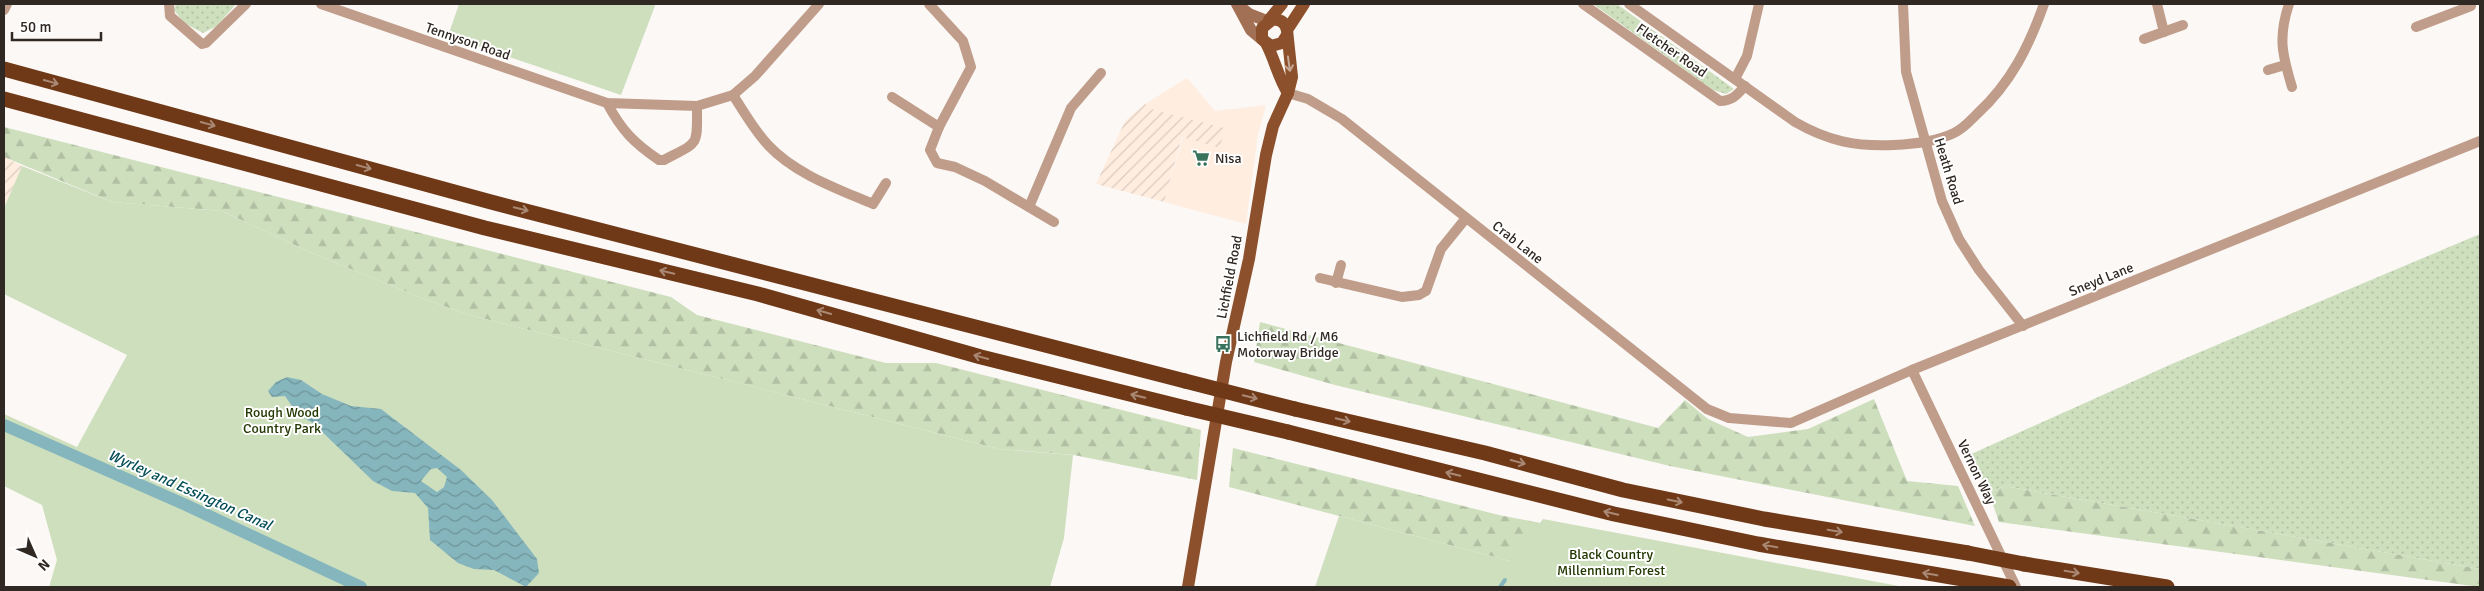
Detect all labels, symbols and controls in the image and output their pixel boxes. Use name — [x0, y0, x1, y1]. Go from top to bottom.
scale bar — [12, 10, 101, 42]
text: 50 m — [20, 18, 51, 36]
street label: Tennyson Road — [423, 19, 512, 64]
street label: Fletcher Road — [1633, 20, 1710, 81]
one-way arrow — [1285, 56, 1295, 72]
one-way arrow — [42, 77, 58, 87]
one-way arrow — [199, 120, 215, 129]
street label: Heath Road — [1930, 136, 1967, 207]
supermarket icon: Nisa — [1191, 148, 1211, 168]
place label: Nisa — [1215, 150, 1242, 167]
one-way arrow — [356, 163, 372, 172]
one-way arrow — [513, 205, 529, 215]
street label: Crab Lane — [1489, 217, 1547, 268]
street label: Lichfield Road — [1213, 234, 1246, 320]
street label: Sneyd Lane — [2066, 259, 2136, 300]
one-way arrow — [659, 267, 675, 276]
one-way arrow — [817, 307, 833, 317]
place label: Lichfield Rd / M6 Motorway Bridge — [1237, 328, 1339, 361]
bus stop icon: Lichfield Rd / M6 Motorway Bridge — [1213, 334, 1233, 354]
one-way arrow — [973, 352, 989, 361]
one-way arrow — [1131, 391, 1147, 400]
one-way arrow — [1241, 393, 1257, 403]
park label: Rough Wood Country Park — [243, 404, 321, 437]
one-way arrow — [1334, 416, 1350, 425]
street label: Vernon Way — [1954, 437, 2000, 508]
water label: Wyrley and Essington Canal — [105, 446, 276, 535]
one-way arrow — [1509, 457, 1525, 467]
one-way arrow — [1446, 469, 1462, 478]
one-way arrow — [1667, 496, 1683, 506]
one-way arrow — [1603, 508, 1619, 517]
one-way arrow — [1827, 526, 1843, 536]
north arrow — [10, 531, 60, 581]
one-way arrow — [1762, 541, 1778, 551]
park label: Black Country Millennium Forest — [1557, 546, 1665, 579]
text: N — [34, 555, 53, 574]
one-way arrow — [2064, 567, 2080, 577]
one-way arrow — [1922, 568, 1938, 578]

